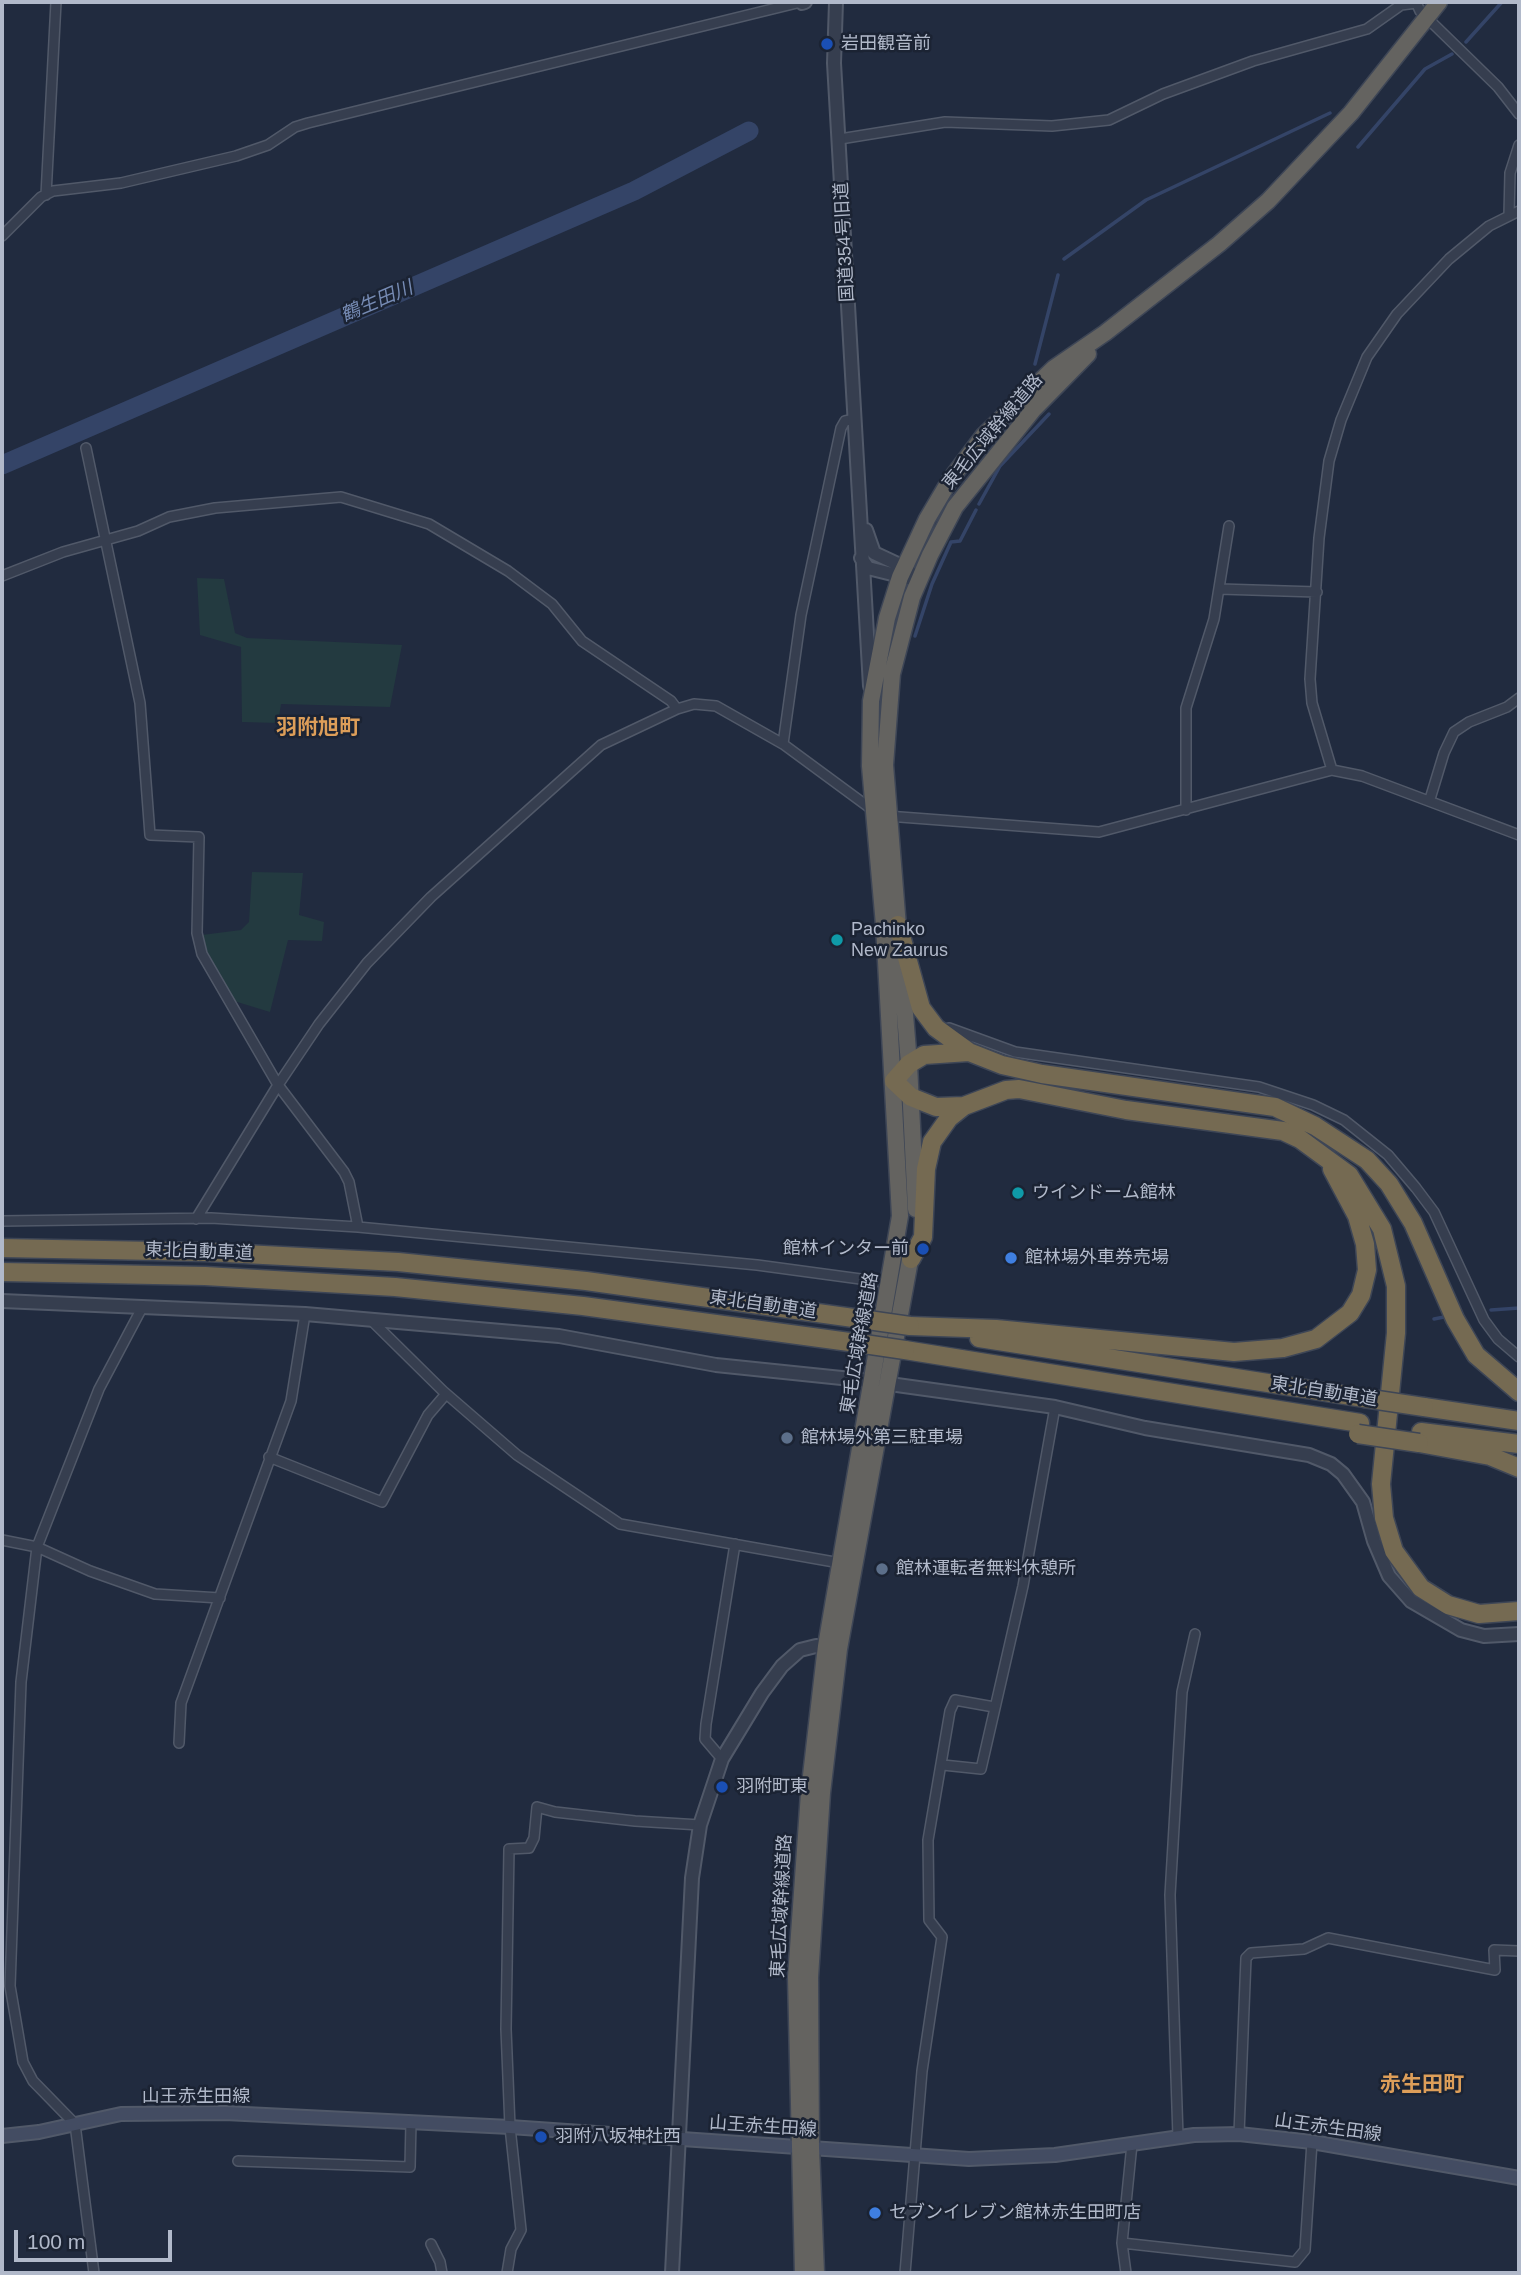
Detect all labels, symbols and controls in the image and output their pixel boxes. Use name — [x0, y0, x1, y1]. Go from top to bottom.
place label: 岩田観音前 — [841, 33, 931, 55]
marker: 岩田観音前 — [819, 36, 835, 52]
street label: 国道354号旧道 — [831, 182, 859, 302]
water label: 鶴生田川 — [338, 277, 416, 327]
street label: 東毛広域幹線道路 — [938, 370, 1048, 494]
district label: 羽附旭町 — [276, 715, 360, 741]
place label: Pachinko New Zaurus — [851, 919, 948, 962]
marker: Pachinko New Zaurus — [829, 932, 845, 948]
place label: ウインドーム館林 — [1032, 1182, 1176, 1204]
marker: ウインドーム館林 — [1010, 1185, 1026, 1201]
place label: 館林インター前 — [783, 1238, 909, 1260]
street label: 東北自動車道 — [145, 1239, 253, 1265]
marker: 館林インター前 — [915, 1241, 931, 1257]
place label: 館林場外車券売場 — [1025, 1247, 1169, 1269]
marker: 館林場外車券売場 — [1003, 1250, 1019, 1266]
street label: 東毛広域幹線道路 — [837, 1270, 883, 1416]
street label: 東北自動車道 — [708, 1287, 818, 1323]
street label: 東北自動車道 — [1269, 1373, 1379, 1411]
place label: 館林場外第三駐車場 — [801, 1427, 963, 1449]
marker: 館林場外第三駐車場 — [779, 1430, 795, 1446]
place label: 館林運転者無料休憩所 — [896, 1558, 1076, 1580]
marker: 館林運転者無料休憩所 — [874, 1561, 890, 1577]
place label: 羽附町東 — [736, 1776, 808, 1798]
marker: 羽附町東 — [714, 1779, 730, 1795]
street label: 東毛広域幹線道路 — [767, 1834, 797, 1978]
district label: 赤生田町 — [1380, 2072, 1464, 2098]
street label: 山王赤生田線 — [142, 2086, 250, 2108]
street label: 山王赤生田線 — [1273, 2110, 1383, 2146]
street label: 山王赤生田線 — [708, 2112, 818, 2142]
place label: 羽附八坂神社西 — [555, 2126, 681, 2148]
marker: 羽附八坂神社西 — [533, 2129, 549, 2145]
place label: セブンイレブン館林赤生田町店 — [889, 2202, 1141, 2224]
marker: セブンイレブン館林赤生田町店 — [867, 2205, 883, 2221]
scale bar — [18, 2216, 175, 2260]
text: 100 m — [27, 2230, 85, 2253]

